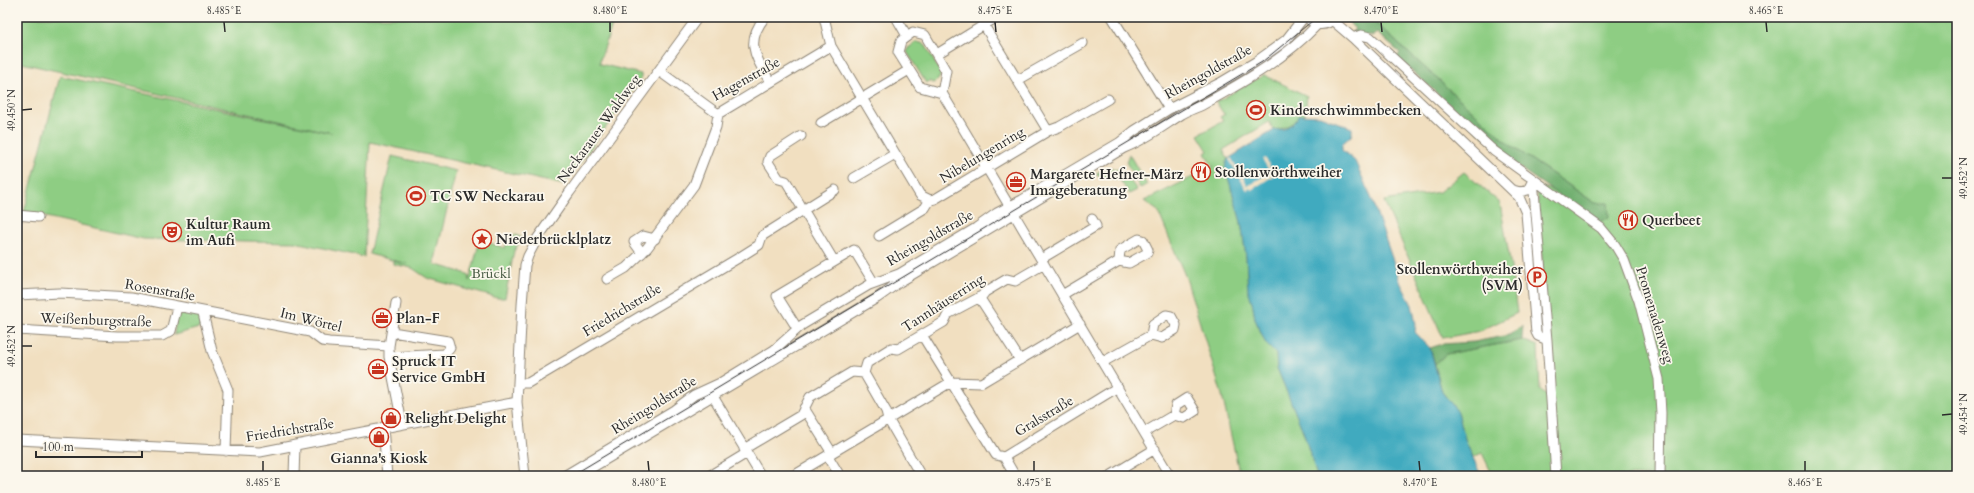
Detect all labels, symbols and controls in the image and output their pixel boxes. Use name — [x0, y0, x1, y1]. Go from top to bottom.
text: 8.485°E — [207, 4, 241, 18]
text: 8.480°E — [593, 4, 627, 18]
text: 8.475°E — [978, 4, 1012, 18]
text: 8.470°E — [1364, 4, 1398, 18]
text: 8.465°E — [1749, 4, 1783, 18]
street label: Rheingoldstraße — [1161, 40, 1255, 104]
street label: Hagenstraße — [709, 53, 783, 105]
street label: Neckarauer Waldweg — [553, 71, 645, 187]
text: 49.450°N — [5, 89, 19, 131]
sports icon: Kinderschwimmbecken — [1245, 99, 1267, 121]
place label: Kinderschwimmbecken — [1270, 101, 1421, 120]
street label: Nibelungenring — [936, 122, 1028, 188]
text: 49.452°N — [1957, 157, 1971, 199]
restaurant icon: Stollenwörthweiher — [1190, 161, 1212, 183]
place label: Stollenwörthweiher — [1215, 163, 1342, 182]
place label: Margarete Hefner-März Imageberatung — [1030, 165, 1184, 200]
office icon: Margarete Hefner-März Imageberatung — [1005, 171, 1027, 193]
sports icon: TC SW Neckarau — [405, 185, 427, 207]
place label: TC SW Neckarau — [430, 187, 544, 206]
street label: Rheingoldstraße — [883, 206, 977, 270]
restaurant icon: Querbeet — [1617, 209, 1639, 231]
place label: Querbeet — [1642, 211, 1701, 230]
place label: Kultur Raum im Aufi — [186, 215, 271, 250]
theatre icon: Kultur Raum im Aufi — [161, 221, 183, 243]
place icon: Niederbrücklplatz — [471, 228, 493, 250]
place label: Niederbrücklplatz — [496, 230, 611, 249]
place label: Stollenwörthweiher (SVM) — [1397, 260, 1523, 295]
park label: Brückl — [471, 264, 511, 283]
street label: Promenadenweg — [1631, 264, 1679, 366]
parking icon: Stollenwörthweiher (SVM) — [1526, 266, 1548, 288]
street label: Tannhäuserring — [898, 269, 988, 337]
street label: Rosenstraße — [123, 274, 197, 306]
street label: Friedrichstraße — [579, 279, 665, 341]
street label: Im Wörtel — [278, 303, 344, 337]
office icon: Plan-F — [371, 307, 393, 329]
street label: Weißenburgstraße — [39, 309, 152, 331]
place label: Plan-F — [396, 309, 440, 328]
text: 49.452°N — [5, 325, 19, 367]
place label: Spruck IT Service GmbH — [392, 352, 486, 387]
office icon: Spruck IT Service GmbH — [367, 358, 389, 380]
street label: Rheingoldstraße — [608, 371, 700, 439]
street label: Gralsstraße — [1011, 391, 1077, 441]
text: 49.454°N — [1957, 393, 1971, 435]
shop icon: Relight Delight — [380, 407, 402, 429]
place label: Relight Delight — [405, 409, 506, 428]
street label: Friedrichstraße — [245, 414, 335, 446]
shop icon: Gianna's Kiosk — [368, 426, 390, 448]
scale bar — [36, 433, 142, 459]
text: 100 m — [42, 439, 75, 455]
place label: Gianna's Kiosk — [330, 449, 428, 468]
text: 8.485°E — [246, 476, 280, 490]
text: 8.480°E — [632, 476, 666, 490]
text: 8.475°E — [1017, 476, 1051, 490]
text: 8.470°E — [1403, 476, 1437, 490]
text: 8.465°E — [1788, 476, 1822, 490]

